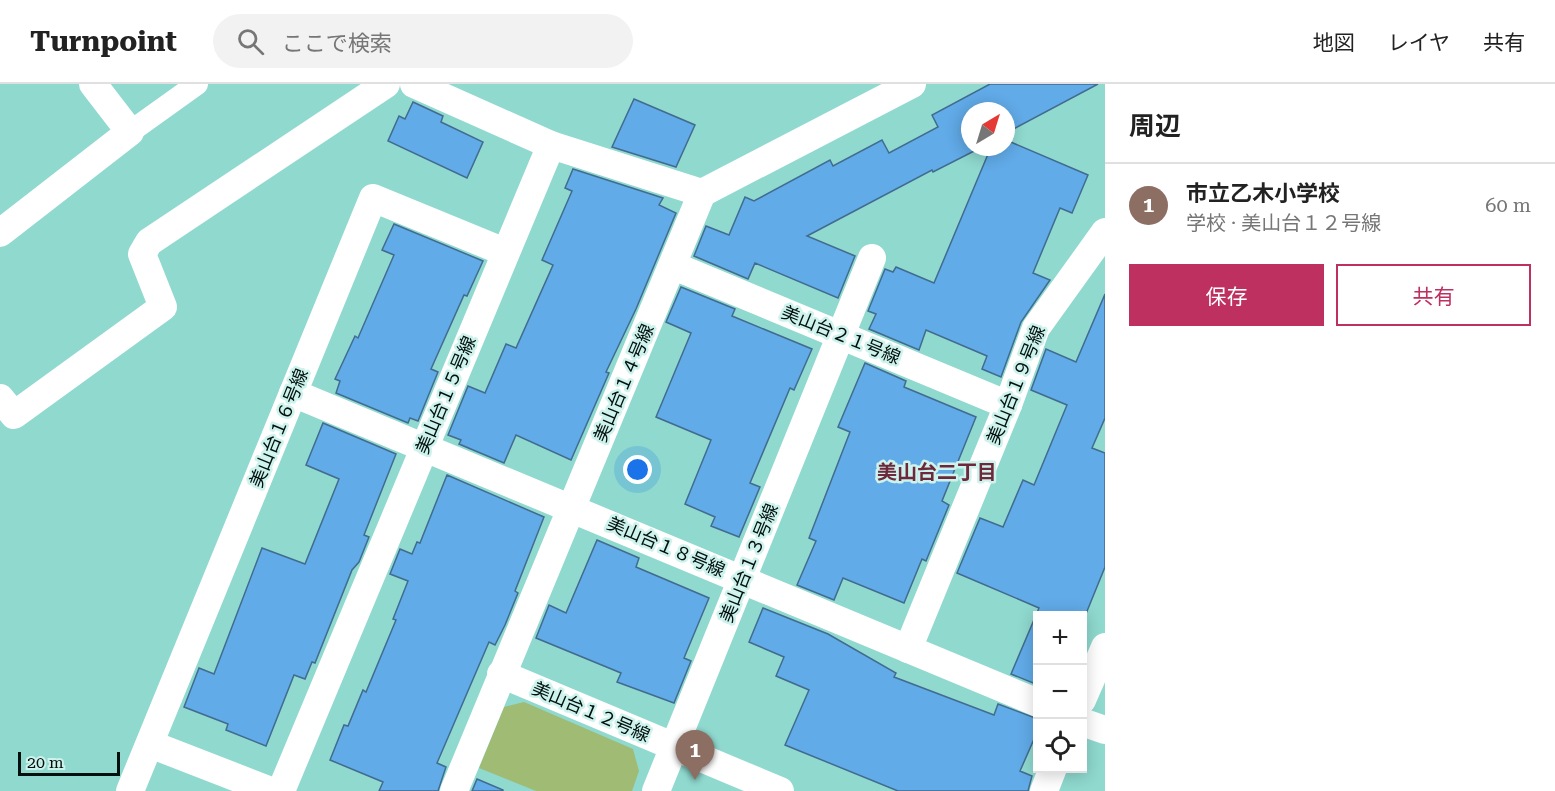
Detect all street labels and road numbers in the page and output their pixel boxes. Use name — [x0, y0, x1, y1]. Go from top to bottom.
street label: 美山台２１号線 — [779, 301, 904, 368]
street label: 美山台１４号線 — [589, 321, 658, 445]
street label: 美山台１９号線 — [982, 322, 1049, 447]
street label: 美山台１５号線 — [411, 333, 480, 457]
street label: 美山台１６号線 — [245, 365, 312, 490]
street label: 美山台１３号線 — [715, 500, 782, 625]
street label: 美山台１８号線 — [604, 512, 728, 581]
street label: 美山台１２号線 — [529, 677, 653, 746]

